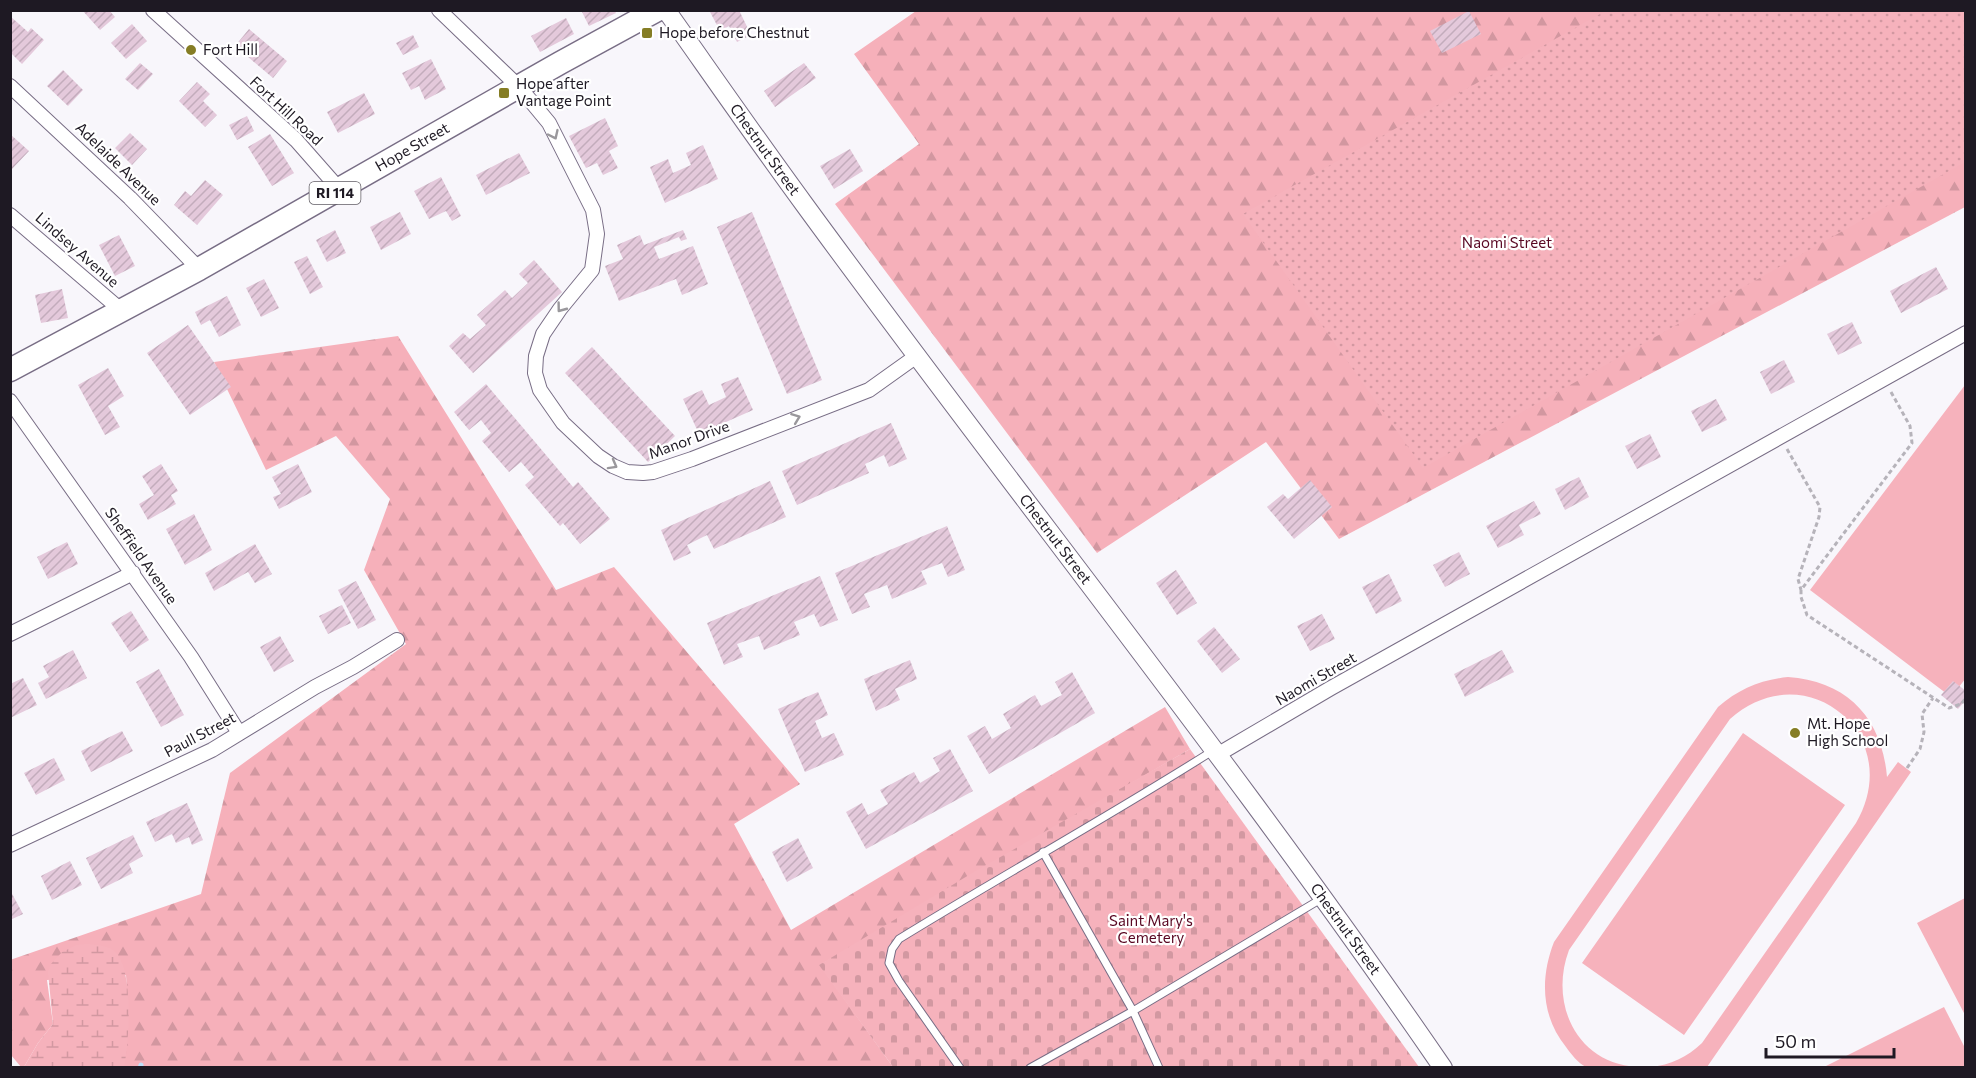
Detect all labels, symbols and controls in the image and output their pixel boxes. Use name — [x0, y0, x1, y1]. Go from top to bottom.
place label: Hope before Chestnut — [659, 23, 809, 41]
marker: Hope before Chestnut — [640, 26, 654, 40]
place label: Fort Hill — [203, 40, 258, 58]
marker: Fort Hill — [184, 43, 198, 57]
street label: Fort Hill Road — [247, 72, 327, 149]
place label: Hope after Vantage Point — [516, 74, 611, 109]
marker: Hope after Vantage Point — [497, 86, 511, 100]
street label: Chestnut Street — [727, 100, 804, 198]
street label: Adelaide Avenue — [72, 118, 165, 209]
street label: Hope Street — [372, 118, 452, 175]
one-way arrow — [546, 128, 558, 139]
road number: RI 114 — [310, 182, 360, 204]
street label: Lindsey Avenue — [32, 208, 123, 290]
park label: Naomi Street — [1462, 233, 1552, 251]
one-way arrow — [557, 302, 568, 313]
one-way arrow — [790, 413, 801, 425]
street label: Manor Drive — [646, 416, 732, 462]
one-way arrow — [607, 458, 617, 469]
street label: Chestnut Street — [1016, 490, 1096, 587]
street label: Sheffield Avenue — [102, 504, 182, 607]
street label: Naomi Street — [1272, 648, 1359, 709]
street label: Paull Street — [161, 708, 238, 760]
place label: Mt. Hope High School — [1807, 714, 1888, 749]
marker: Mt. Hope High School — [1788, 726, 1802, 740]
street label: Chestnut Street — [1307, 879, 1385, 978]
park label: Saint Mary's Cemetery — [1109, 911, 1193, 946]
scale bar — [1766, 1021, 1894, 1059]
text: 50 m — [1775, 1030, 1816, 1052]

